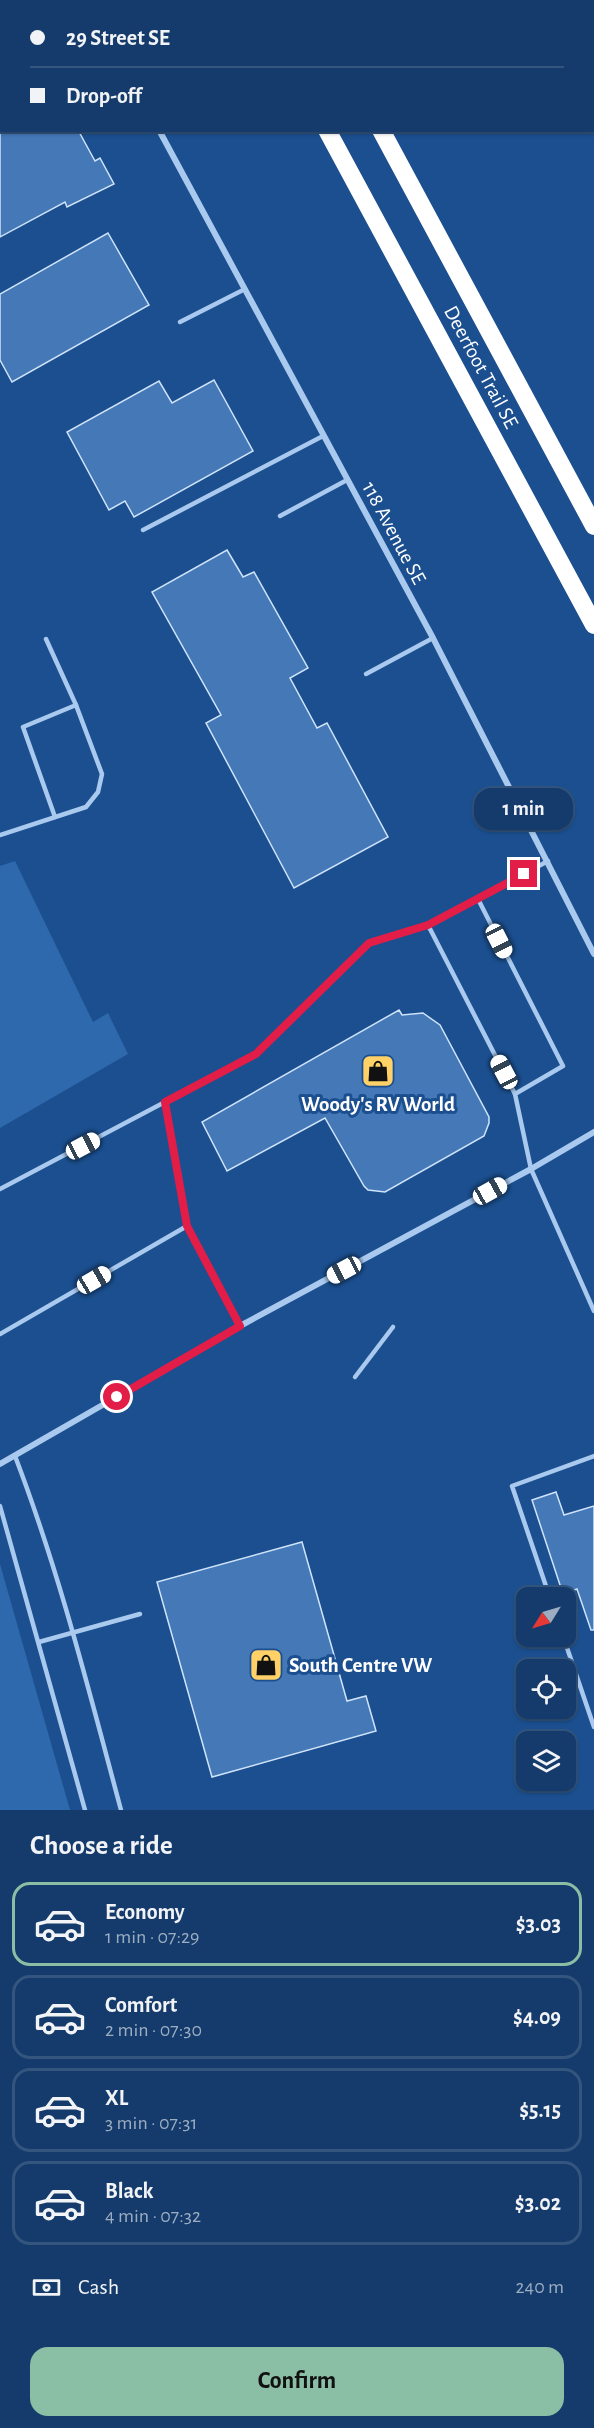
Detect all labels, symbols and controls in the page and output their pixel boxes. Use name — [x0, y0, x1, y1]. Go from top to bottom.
text: 29 Street SE — [66, 27, 170, 49]
text: Drop-off — [66, 85, 142, 107]
street label: Deerfoot Trail SE — [440, 302, 522, 432]
street label: 118 Avenue SE — [358, 478, 430, 588]
callout: 1 min — [474, 787, 574, 829]
text: 1 min — [502, 799, 545, 819]
route end — [510, 860, 537, 887]
car — [483, 921, 515, 961]
car — [488, 1052, 520, 1092]
shop icon: Woody's RV World — [360, 1053, 396, 1089]
place label: Woody's RV World — [301, 1094, 455, 1115]
car — [63, 1130, 103, 1162]
car — [470, 1174, 510, 1208]
car — [324, 1254, 364, 1286]
car — [74, 1263, 114, 1297]
route start — [103, 1383, 130, 1410]
north arrow — [516, 1587, 576, 1647]
map controls — [516, 1587, 576, 1791]
shop icon: South Centre VW — [248, 1647, 284, 1683]
place label: South Centre VW — [289, 1655, 432, 1676]
button: locate — [516, 1659, 576, 1719]
button: layers — [516, 1731, 576, 1791]
text: Choose a ride — [30, 1832, 173, 1859]
icon: car — [33, 1897, 87, 1951]
text: Economy — [105, 1901, 185, 1923]
text: $3.03 — [516, 1913, 561, 1935]
text: 1 min · 07:29 — [105, 1927, 200, 1947]
icon: car — [33, 1990, 87, 2044]
text: Comfort — [105, 1994, 177, 2016]
text: $4.09 — [513, 2006, 561, 2028]
text: 2 min · 07:30 — [105, 2020, 202, 2040]
icon: car — [33, 2083, 87, 2137]
text: XL — [105, 2087, 128, 2109]
text: $5.15 — [519, 2099, 561, 2121]
text: 3 min · 07:31 — [105, 2113, 197, 2133]
icon: car — [33, 2176, 87, 2230]
text: Black — [105, 2180, 153, 2202]
text: $3.02 — [515, 2192, 561, 2214]
text: 4 min · 07:32 — [105, 2206, 201, 2226]
icon: cash — [30, 2271, 63, 2304]
text: Cash — [78, 2276, 119, 2298]
text: 240 m — [515, 2277, 564, 2297]
button: Confirm — [30, 2347, 564, 2416]

